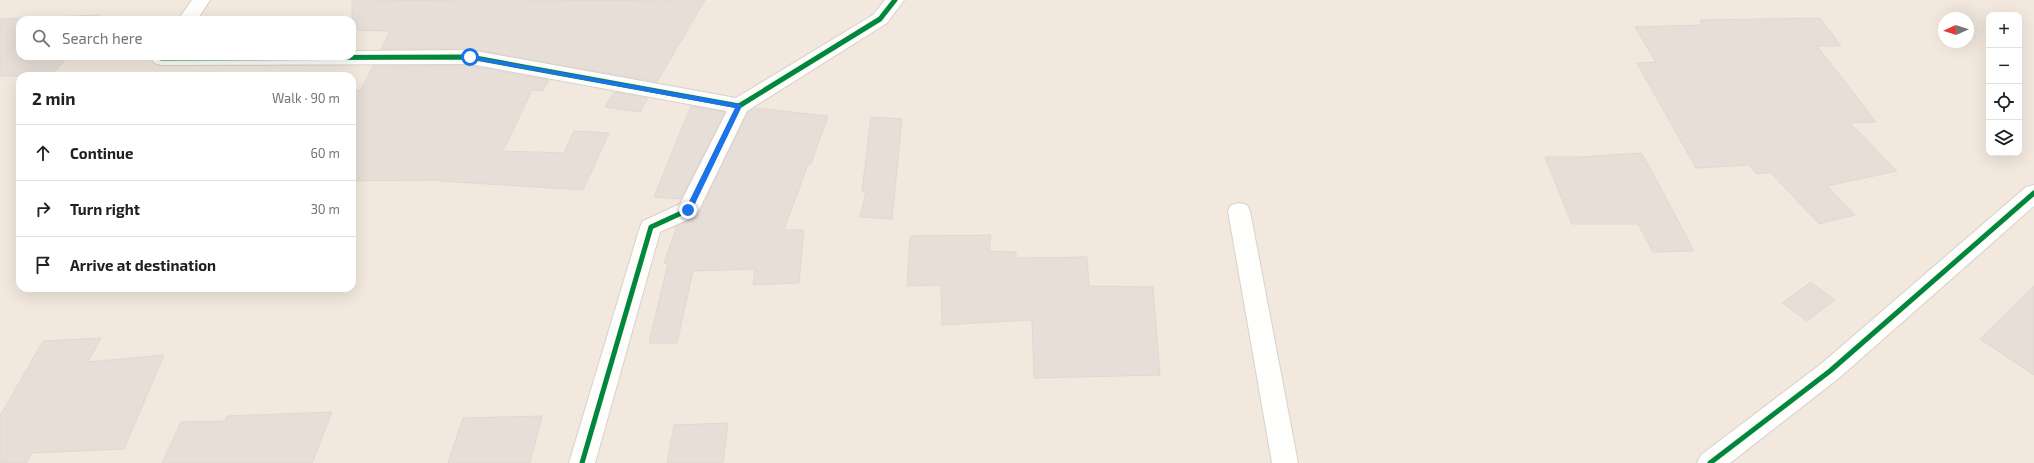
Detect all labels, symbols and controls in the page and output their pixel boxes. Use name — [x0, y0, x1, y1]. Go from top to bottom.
north arrow — [1938, 12, 1974, 48]
map controls — [1986, 12, 2022, 156]
button: + — [1986, 12, 2022, 48]
search box — [16, 16, 356, 60]
icon: search — [30, 27, 52, 49]
text: Search here — [62, 29, 143, 47]
route start — [461, 48, 479, 66]
button: − — [1986, 48, 2022, 84]
button: locate — [1986, 84, 2022, 120]
text: 2 min — [32, 88, 75, 108]
text: Walk · 90 m — [272, 90, 340, 106]
button: layers — [1986, 120, 2022, 156]
icon: ahead — [32, 142, 54, 164]
text: Continue — [70, 144, 133, 162]
text: 60 m — [310, 145, 340, 161]
icon: right — [32, 198, 54, 220]
text: Turn right — [70, 200, 140, 218]
text: 30 m — [311, 201, 340, 217]
route end — [679, 201, 697, 219]
icon: arrive — [32, 254, 54, 276]
text: Arrive at destination — [70, 256, 216, 274]

